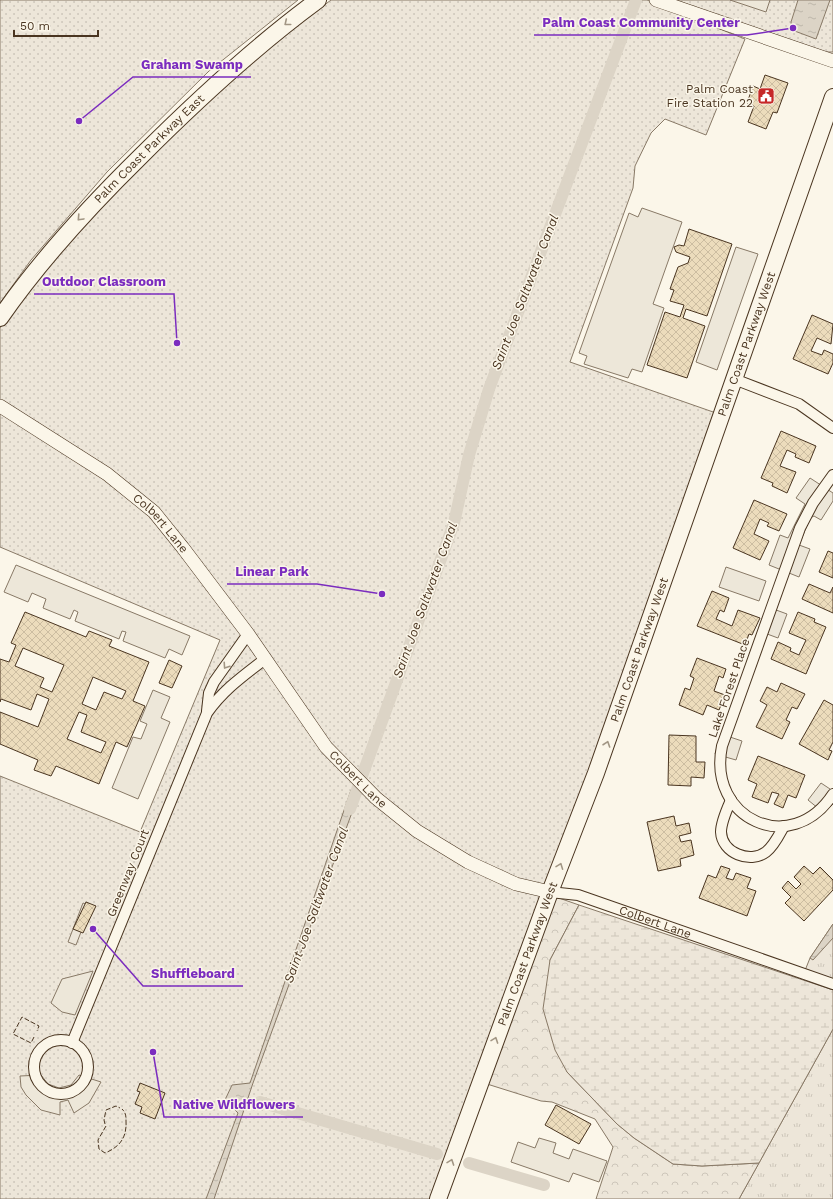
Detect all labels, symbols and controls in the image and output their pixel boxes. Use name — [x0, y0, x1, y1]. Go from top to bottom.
callout: Palm Coast Community Center — [534, 10, 747, 35]
scale bar — [14, 12, 98, 38]
text: Palm Coast Community Center — [542, 15, 740, 30]
text: 50 m — [20, 19, 50, 33]
one-way arrow — [284, 19, 291, 26]
callout: Graham Swamp — [133, 52, 251, 77]
text: Graham Swamp — [141, 57, 243, 72]
place label: Palm Coast Fire Station 22 — [667, 82, 753, 110]
public building icon: Palm Coast Fire Station 22 — [756, 86, 776, 106]
street label: Palm Coast Parkway East — [91, 91, 207, 206]
water label: Saint Joe Saltwater Canal — [488, 212, 562, 372]
one-way arrow — [78, 213, 85, 221]
callout: Outdoor Classroom — [34, 269, 174, 294]
street label: Palm Coast Parkway West — [715, 270, 778, 418]
text: Outdoor Classroom — [42, 274, 166, 289]
street label: Colbert Lane — [130, 491, 191, 556]
water label: Saint Joe Saltwater Canal — [390, 520, 460, 680]
callout: Linear Park — [227, 559, 317, 584]
text: Linear Park — [235, 564, 310, 579]
street label: Palm Coast Parkway West — [607, 576, 671, 724]
street label: Lake Forest Place — [705, 637, 753, 739]
one-way arrow — [223, 662, 231, 669]
one-way arrow — [602, 741, 610, 748]
street label: Colbert Lane — [326, 748, 390, 811]
water label: Saint Joe Saltwater Canal — [281, 825, 351, 985]
street label: Greenway Court — [104, 827, 152, 919]
one-way arrow — [555, 862, 563, 870]
street label: Palm Coast Parkway West — [495, 880, 560, 1028]
street label: Colbert Lane — [617, 903, 693, 941]
callout: Shuffleboard — [143, 961, 243, 986]
text: Shuffleboard — [151, 966, 235, 981]
one-way arrow — [491, 1037, 499, 1044]
callout: Native Wildflowers — [164, 1092, 303, 1117]
text: Native Wildflowers — [173, 1097, 295, 1112]
one-way arrow — [446, 1159, 455, 1166]

